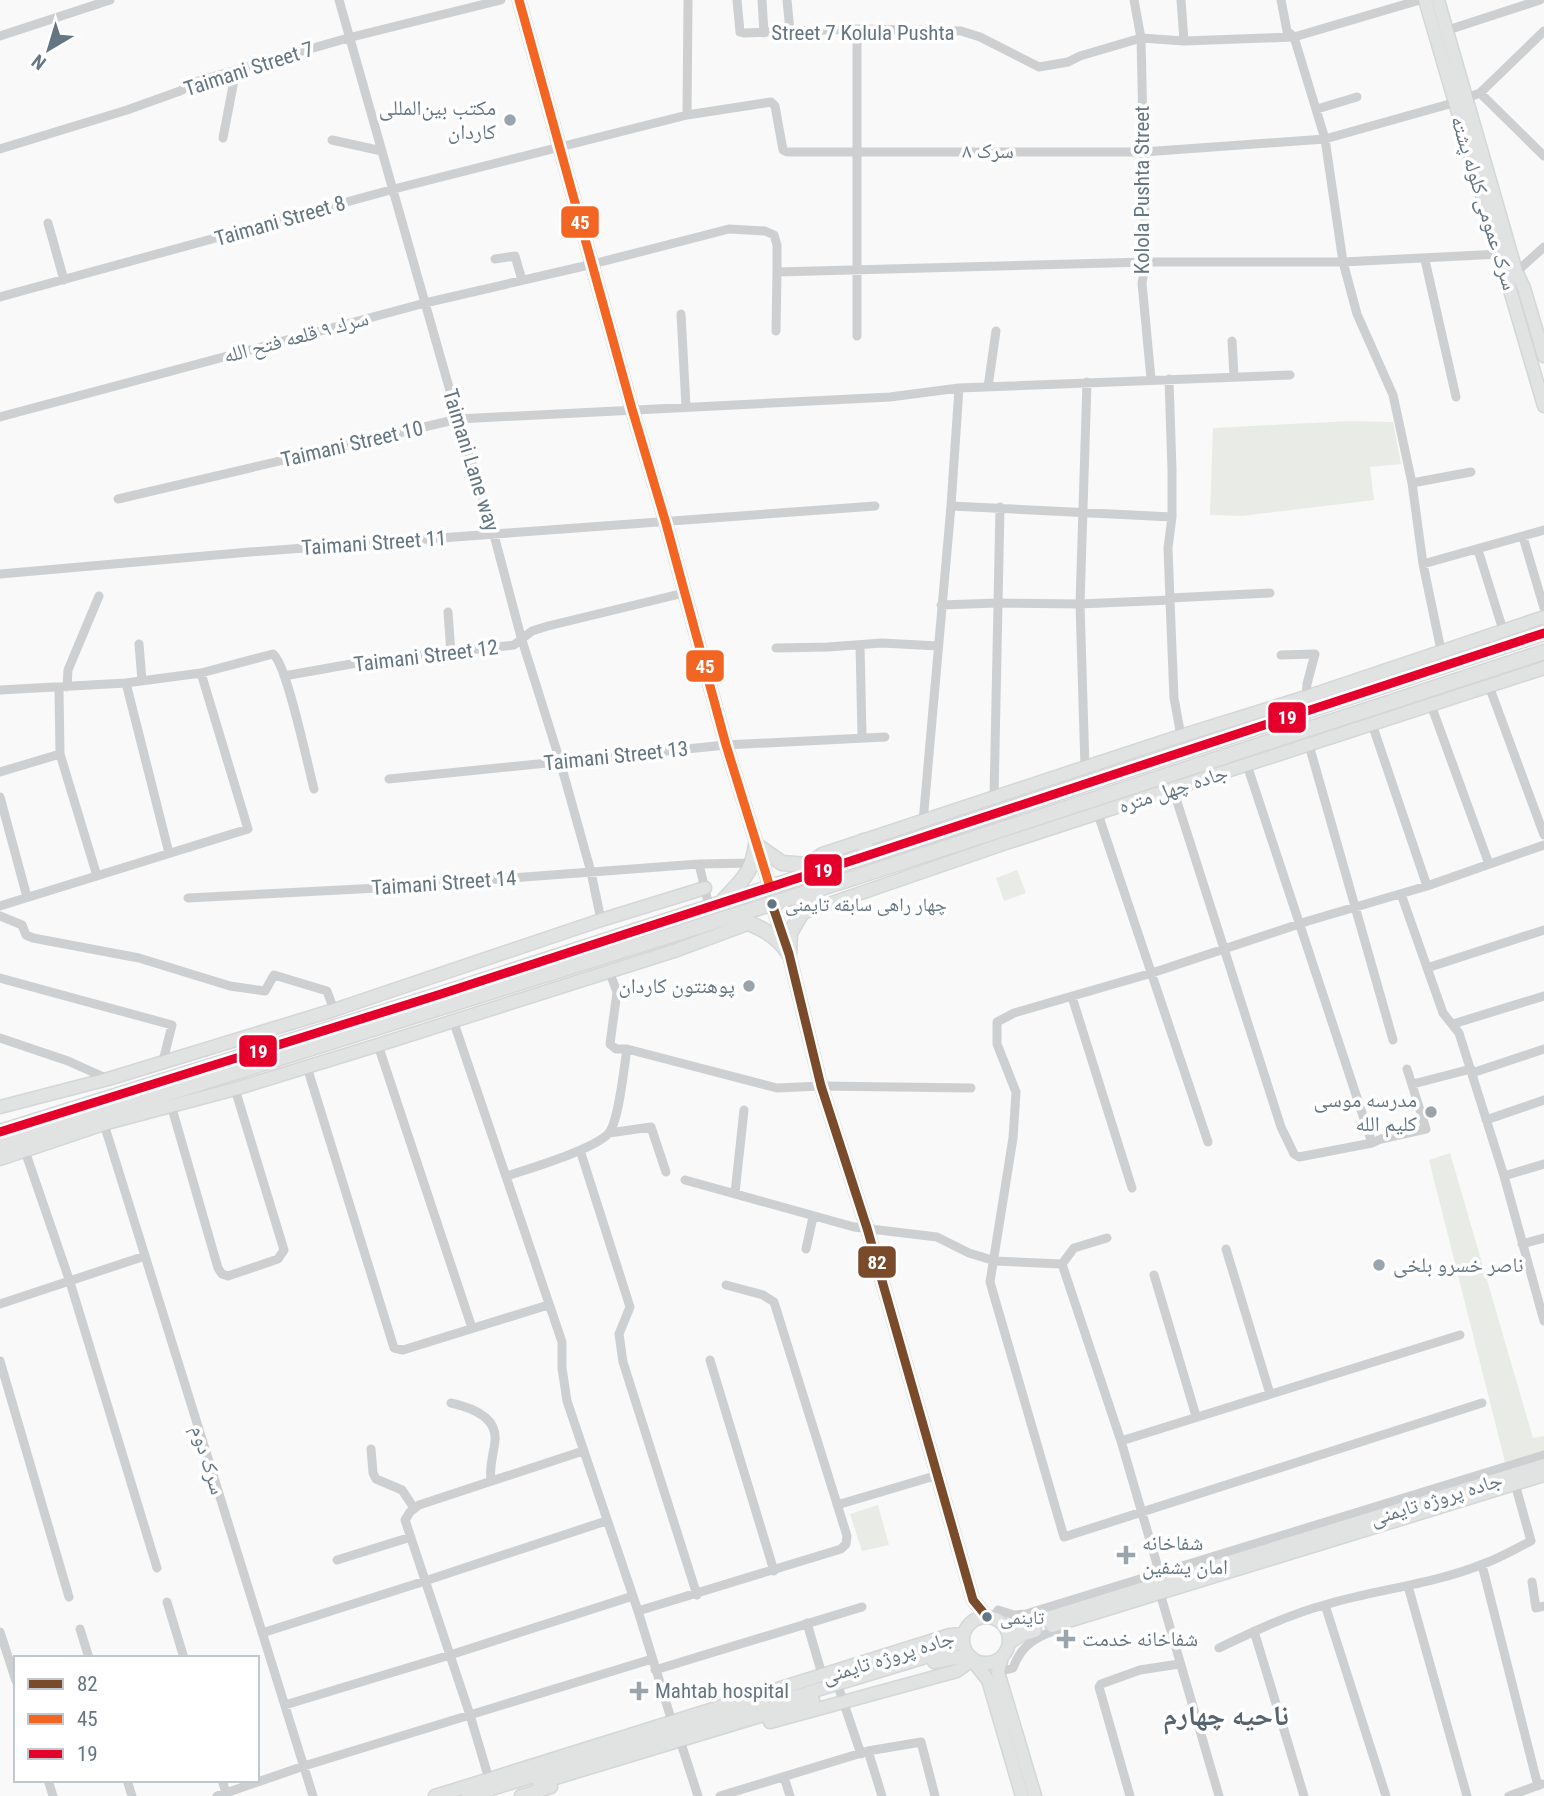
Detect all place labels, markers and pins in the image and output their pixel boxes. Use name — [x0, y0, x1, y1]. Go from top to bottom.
place label: مکتب بین‌المللی کاردان — [379, 96, 496, 144]
marker: مکتب بین‌المللی کاردان — [502, 112, 518, 128]
place label: چهار راهی سابقه تایمنی — [785, 893, 947, 916]
marker: چهار راهی سابقه تایمنی — [765, 897, 779, 911]
place label: پوهنتون کاردان — [619, 974, 735, 998]
marker: پوهنتون کاردان — [741, 978, 757, 994]
place label: مدرسه موسی کلیم الله — [1314, 1088, 1417, 1138]
marker: مدرسه موسی کلیم الله — [1423, 1104, 1439, 1120]
place label: ناصر خسرو بلخی — [1393, 1253, 1524, 1278]
marker: ناصر خسرو بلخی — [1371, 1257, 1387, 1273]
place label: شفاخانه امان یشفین — [1142, 1531, 1228, 1580]
marker: شفاخانه امان یشفین — [1116, 1545, 1136, 1565]
place label: تاینمی — [1000, 1606, 1045, 1629]
marker: تاینمی — [980, 1610, 994, 1624]
place label: شفاخانه خدمت — [1082, 1627, 1198, 1651]
marker: شفاخانه خدمت — [1056, 1629, 1076, 1649]
place label: Mahtab hospital — [655, 1679, 789, 1703]
marker: Mahtab hospital — [629, 1681, 649, 1701]

